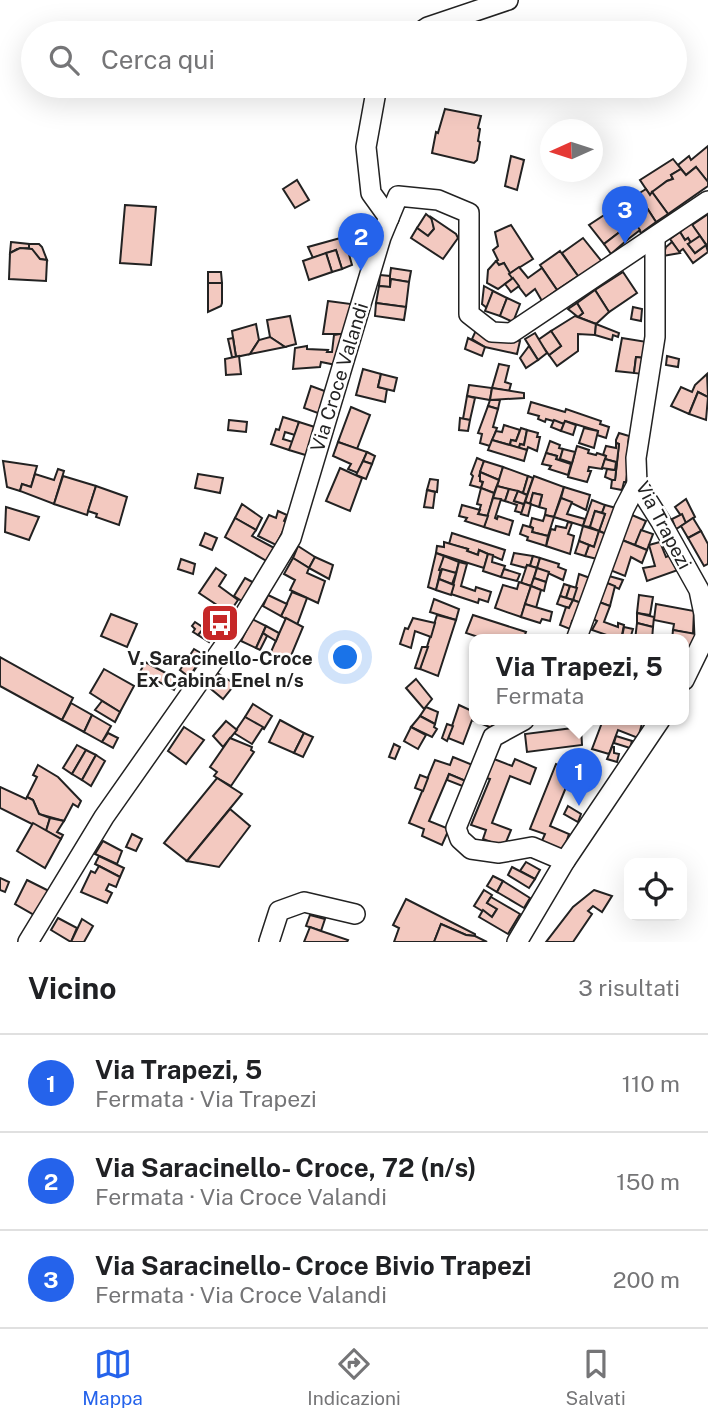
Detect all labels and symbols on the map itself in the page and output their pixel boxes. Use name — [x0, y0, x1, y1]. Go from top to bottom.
north arrow — [540, 119, 603, 182]
pin: 3 — [602, 186, 648, 244]
pin: 2 — [338, 213, 384, 271]
street label: Via Croce Valandi — [306, 300, 372, 454]
street label: Via Trapezi — [632, 477, 696, 573]
bus stop icon: V. Saracinello-Croce Ex Cabina Enel n/s — [199, 602, 241, 644]
your location — [328, 640, 362, 674]
place label: V. Saracinello-Croce Ex Cabina Enel n/s — [127, 647, 313, 691]
pin: 1 — [556, 748, 602, 806]

